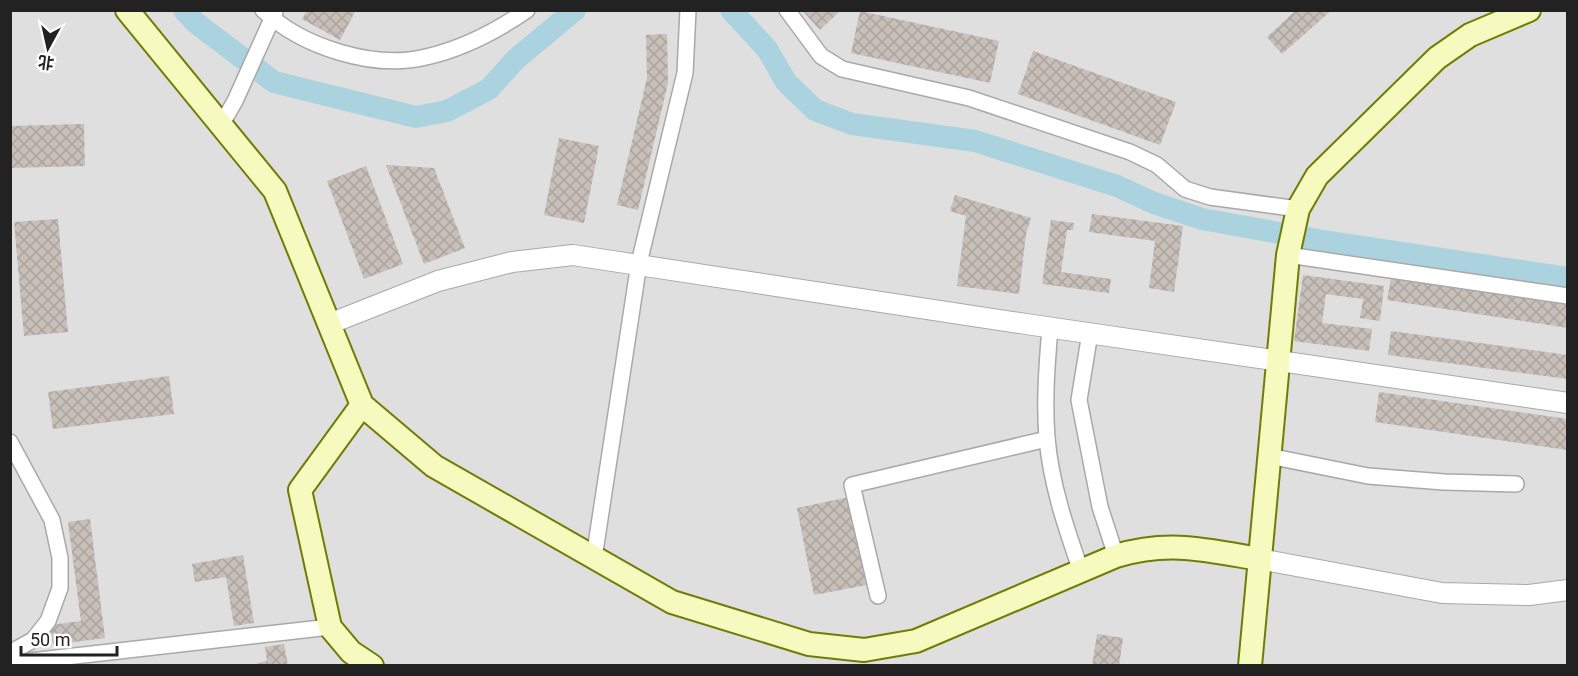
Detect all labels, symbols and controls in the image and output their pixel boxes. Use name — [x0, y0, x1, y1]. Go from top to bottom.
north arrow — [18, 18, 78, 78]
text: 北 — [37, 52, 55, 73]
scale bar — [21, 619, 117, 657]
text: 50 m — [30, 629, 70, 650]

